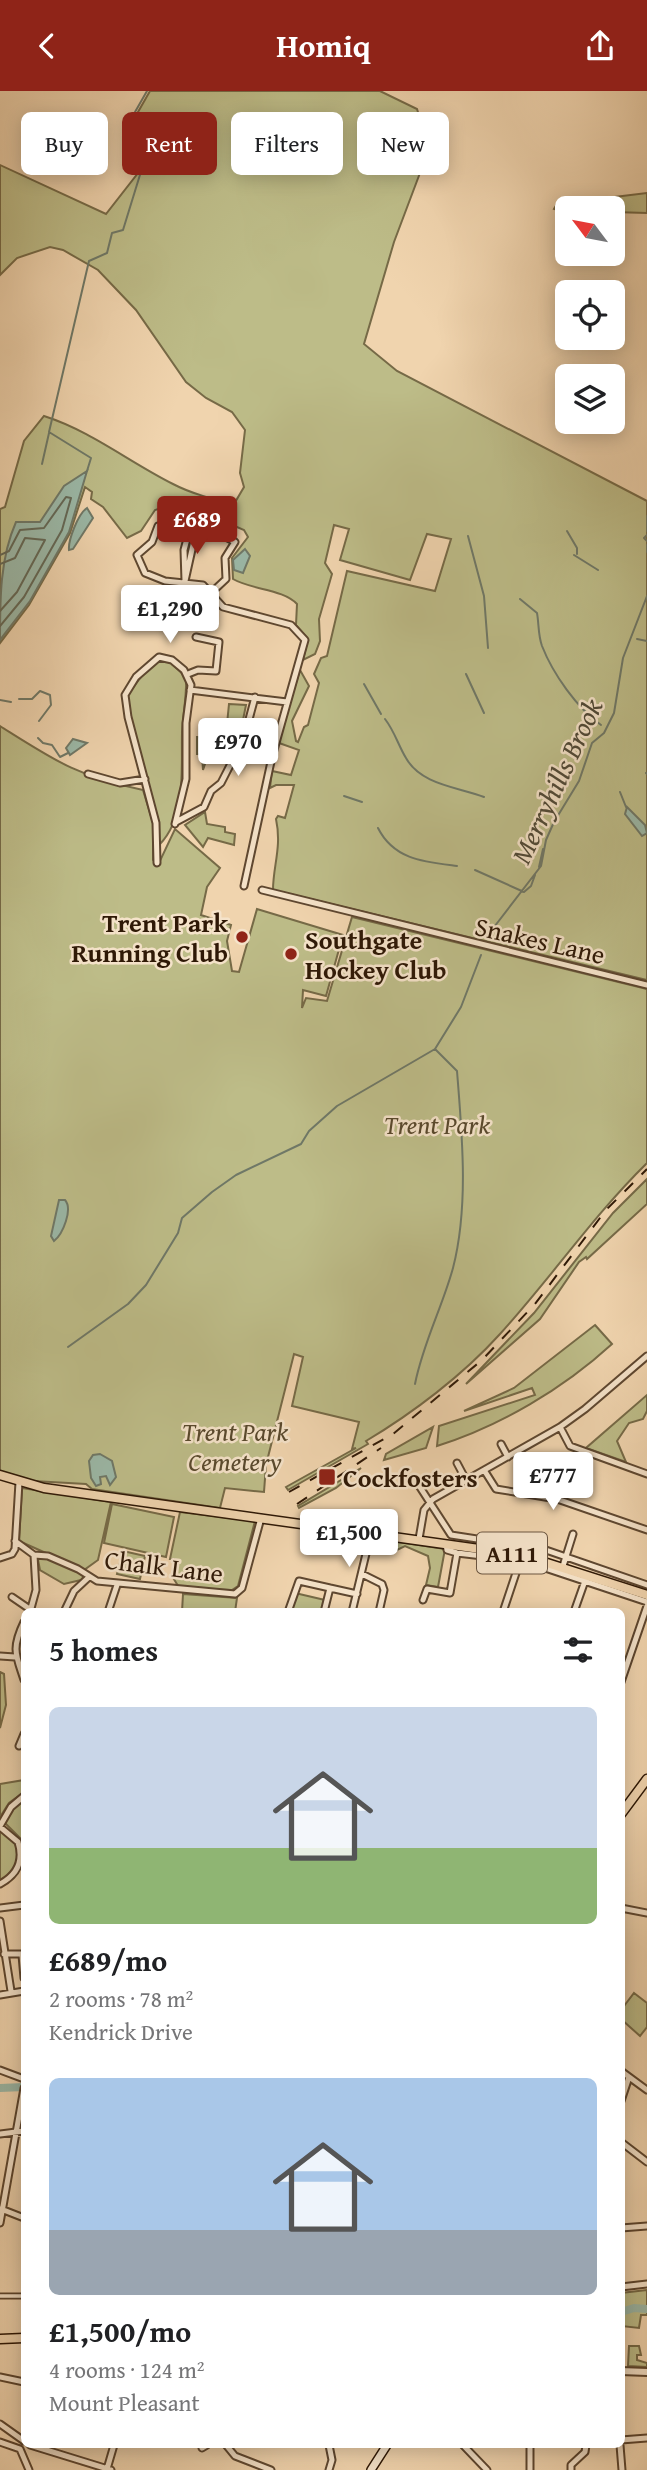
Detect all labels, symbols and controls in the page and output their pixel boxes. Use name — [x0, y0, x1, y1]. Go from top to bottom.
text: Homiq — [276, 22, 371, 69]
icon: back — [28, 27, 66, 65]
icon: share — [581, 27, 619, 65]
chip: Buy — [21, 112, 108, 175]
chip: Rent — [122, 112, 217, 175]
chip: Filters — [231, 112, 343, 175]
chip: New — [357, 112, 449, 175]
north arrow — [555, 196, 625, 266]
map controls — [555, 196, 625, 434]
button: locate — [555, 280, 625, 350]
button: layers — [555, 364, 625, 434]
pin: £689 — [156, 497, 238, 556]
text: £689 — [173, 502, 221, 535]
pin: £1,290 — [113, 585, 227, 645]
text: £1,290 — [137, 591, 203, 624]
water label: Merryhills Brook — [500, 691, 612, 870]
pin: £970 — [197, 719, 279, 778]
text: £970 — [214, 724, 262, 757]
place label: Trent Park Running Club — [72, 903, 228, 972]
street label: Snakes Lane — [471, 906, 609, 974]
place label: Southgate Hockey Club — [305, 920, 446, 989]
marker: Trent Park Running Club — [234, 929, 250, 945]
marker: Southgate Hockey Club — [283, 946, 299, 962]
park label: Trent Park — [384, 1105, 490, 1144]
park label: Trent Park Cemetery — [182, 1412, 288, 1481]
pin: £777 — [512, 1453, 594, 1512]
place label: Cockfosters — [343, 1458, 478, 1497]
text: £777 — [529, 1458, 577, 1491]
marker: Cockfosters — [317, 1467, 337, 1487]
pin: £1,500 — [292, 1509, 406, 1569]
text: £1,500 — [316, 1515, 382, 1548]
road number: A111 — [477, 1533, 547, 1573]
street label: Chalk Lane — [103, 1539, 225, 1593]
text: 5 homes — [49, 1628, 158, 1672]
icon: filters — [559, 1631, 597, 1669]
icon: home — [260, 1753, 386, 1879]
text: £689/mo — [49, 1938, 167, 1982]
text: 2 rooms · 78 m² — [49, 1982, 193, 2015]
text: Kendrick Drive — [49, 2015, 193, 2048]
icon: home — [260, 2124, 386, 2250]
text: £1,500/mo — [49, 2309, 191, 2353]
text: 4 rooms · 124 m² — [49, 2353, 204, 2386]
text: Mount Pleasant — [49, 2386, 200, 2419]

